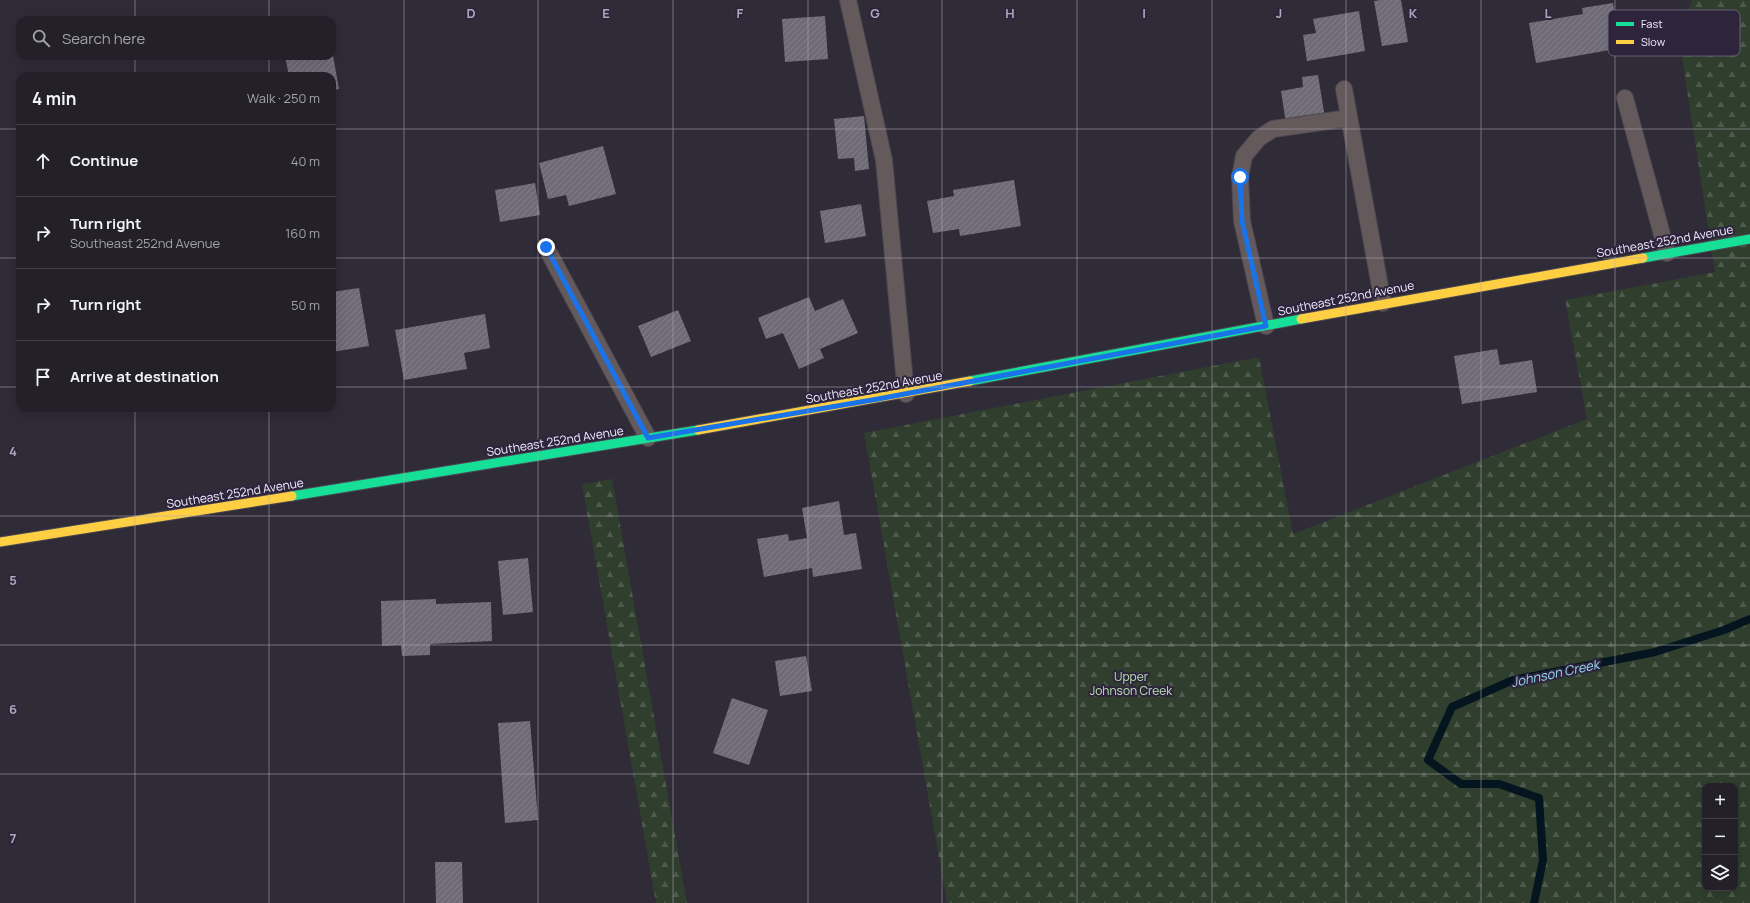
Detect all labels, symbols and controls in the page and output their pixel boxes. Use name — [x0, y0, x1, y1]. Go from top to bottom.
text: D — [466, 4, 476, 22]
text: E — [602, 4, 610, 22]
text: F — [737, 4, 744, 22]
text: G — [870, 4, 880, 22]
text: H — [1005, 4, 1015, 22]
text: I — [1142, 4, 1146, 22]
text: J — [1276, 4, 1282, 22]
text: K — [1409, 4, 1418, 22]
text: L — [1545, 4, 1552, 22]
legend — [1608, 10, 1740, 56]
search box — [16, 16, 336, 60]
text: Fast — [1641, 16, 1663, 31]
icon: search — [30, 27, 52, 49]
text: Search here — [62, 28, 145, 49]
text: Slow — [1641, 34, 1666, 49]
text: 4 min — [32, 87, 76, 110]
text: Walk · 250 m — [247, 89, 320, 107]
icon: ahead — [32, 150, 54, 172]
text: Continue — [70, 150, 138, 171]
text: 40 m — [291, 152, 320, 170]
route start — [1231, 168, 1249, 186]
text: Turn right — [70, 213, 141, 234]
street label: Southeast 252nd Avenue — [1595, 221, 1735, 261]
icon: right — [32, 222, 54, 244]
text: 160 m — [285, 224, 320, 242]
text: Southeast 252nd Avenue — [70, 234, 220, 252]
route end — [537, 238, 555, 256]
street label: Southeast 252nd Avenue — [1276, 276, 1416, 320]
icon: right — [32, 294, 54, 316]
text: Turn right — [70, 294, 141, 315]
text: 50 m — [291, 296, 320, 314]
icon: arrive — [32, 366, 54, 388]
text: Arrive at destination — [70, 366, 219, 387]
street label: Southeast 252nd Avenue — [804, 367, 944, 407]
street label: Southeast 252nd Avenue — [485, 422, 625, 460]
text: 4 — [9, 442, 17, 460]
street label: Southeast 252nd Avenue — [165, 474, 305, 512]
text: 5 — [9, 571, 17, 589]
water label: Johnson Creek — [1509, 654, 1603, 691]
park label: Upper Johnson Creek — [1090, 668, 1173, 699]
text: 6 — [9, 700, 17, 718]
map controls — [1702, 783, 1738, 891]
button: + — [1702, 783, 1738, 819]
button: − — [1702, 819, 1738, 855]
text: 7 — [10, 829, 17, 847]
button: layers — [1702, 855, 1738, 891]

